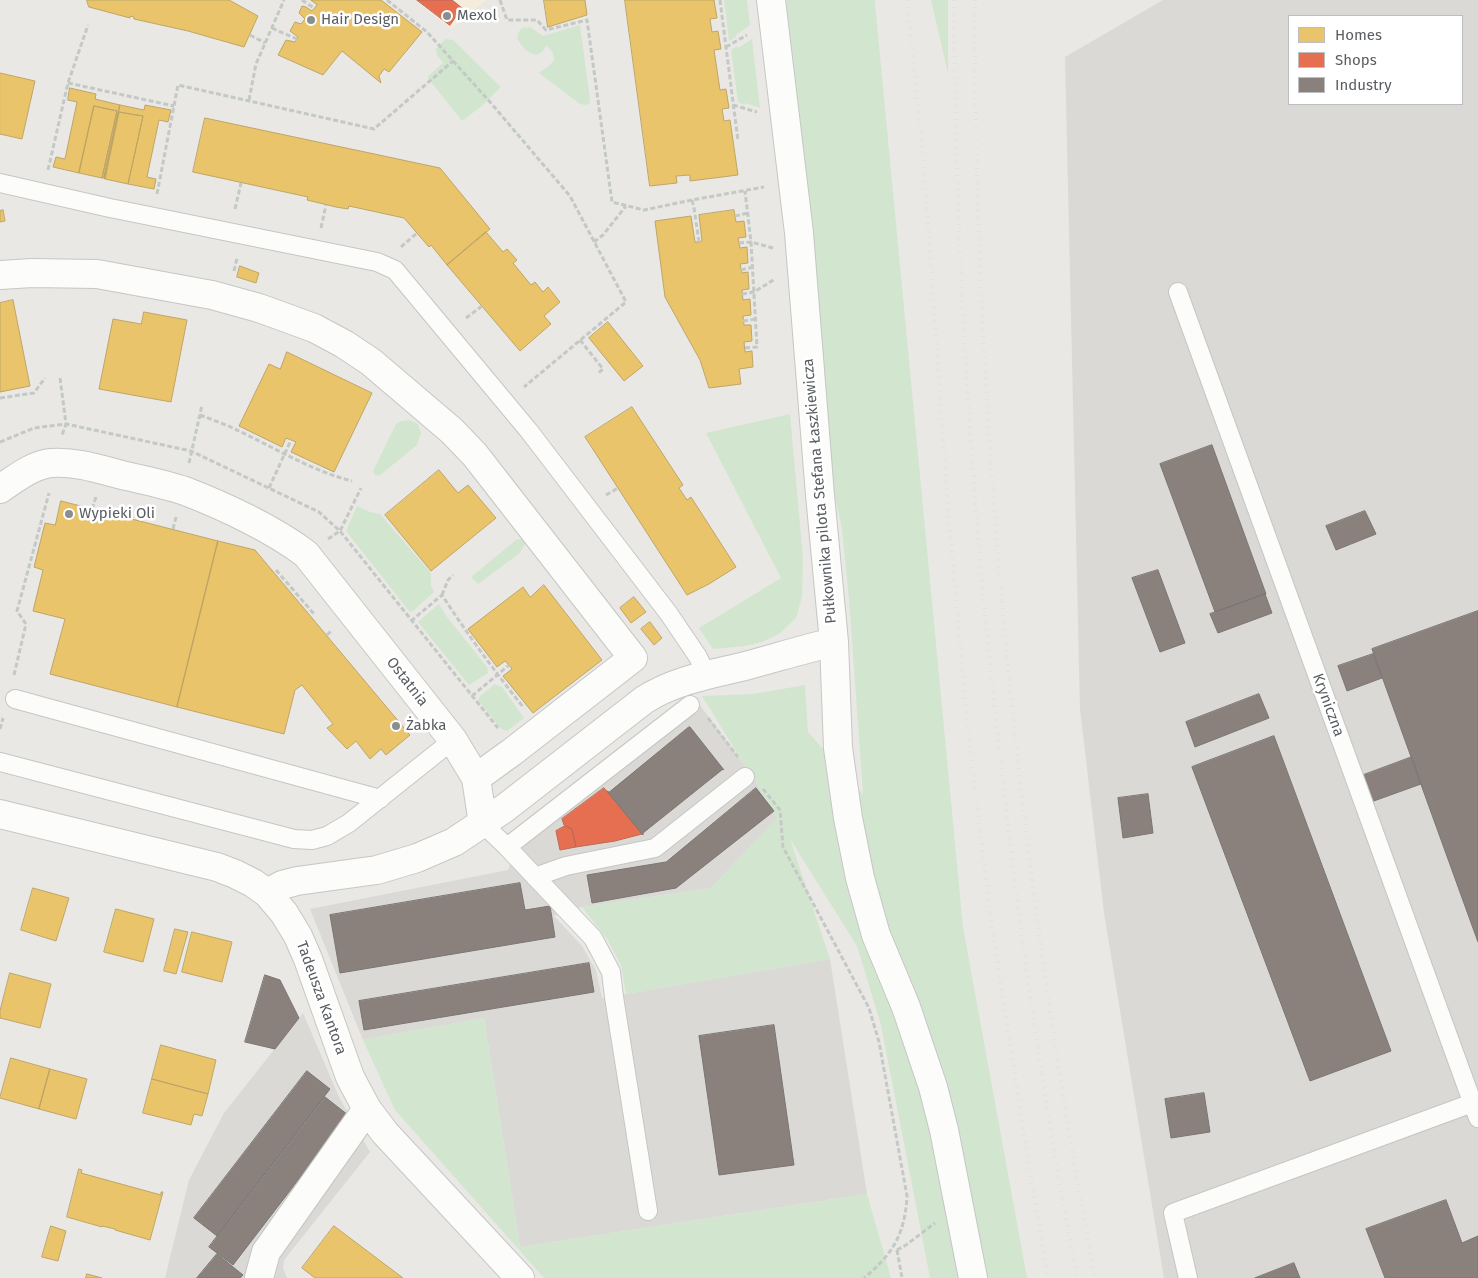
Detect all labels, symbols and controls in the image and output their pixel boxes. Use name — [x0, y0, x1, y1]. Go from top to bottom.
place label: Mexol — [457, 7, 497, 25]
marker: Mexol — [441, 10, 453, 22]
place label: Hair Design — [321, 11, 399, 29]
marker: Hair Design — [305, 14, 317, 26]
legend — [1288, 15, 1463, 105]
text: Homes — [1335, 26, 1382, 44]
text: Shops — [1335, 51, 1377, 69]
text: Industry — [1335, 76, 1392, 94]
street label: Pułkownika pilota Stefana Łaszkiewicza — [799, 358, 841, 624]
place label: Wypieki Oli — [79, 505, 155, 523]
marker: Wypieki Oli — [63, 508, 75, 520]
street label: Ostatnia — [382, 654, 432, 710]
street label: Kryniczna — [1308, 671, 1348, 739]
place label: Żabka — [406, 717, 446, 735]
marker: Żabka — [390, 720, 402, 732]
street label: Tadeusza Kantora — [292, 939, 350, 1057]

